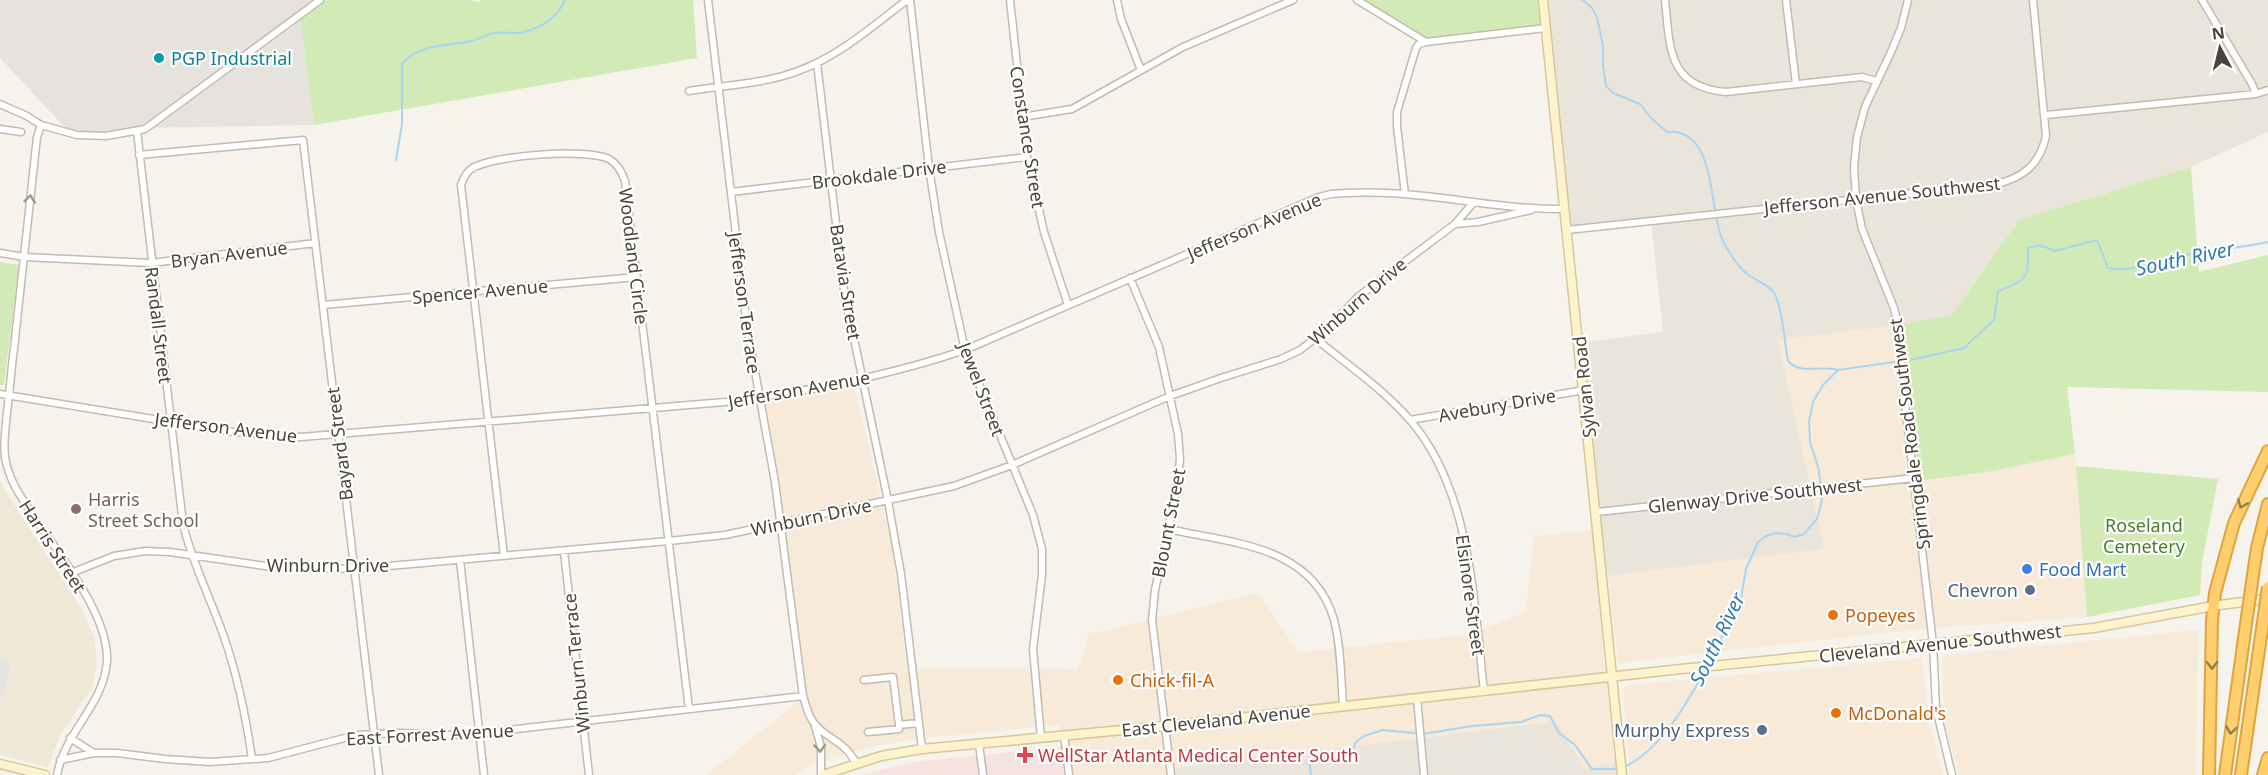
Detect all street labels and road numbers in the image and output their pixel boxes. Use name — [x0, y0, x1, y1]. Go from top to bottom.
street label: Constance Street — [1005, 64, 1051, 210]
street label: Brookdale Drive — [810, 154, 948, 194]
street label: Jefferson Avenue Southwest — [1761, 171, 2002, 220]
street label: Woodland Circle — [614, 186, 654, 326]
street label: Jefferson Avenue — [1181, 187, 1325, 266]
street label: Batavia Street — [825, 222, 867, 342]
street label: Jefferson Terrace — [723, 229, 767, 375]
street label: Bryan Avenue — [169, 235, 289, 273]
street label: Winburn Drive — [1303, 252, 1411, 350]
street label: Randall Street — [140, 265, 178, 385]
street label: Spencer Avenue — [411, 273, 549, 309]
street label: Springdale Road Southwest — [1883, 317, 1935, 551]
street label: Sylvan Road — [1567, 335, 1601, 439]
street label: Jewel Street — [952, 337, 1011, 440]
street label: Jefferson Avenue — [724, 365, 872, 414]
street label: Avebury Drive — [1436, 383, 1558, 427]
street label: Bayard Street — [320, 385, 358, 502]
street label: Jefferson Avenue — [151, 406, 299, 448]
street label: Blount Street — [1146, 466, 1190, 580]
street label: Glenway Drive Southwest — [1647, 472, 1864, 518]
street label: Winburn Drive — [749, 493, 873, 541]
street label: Harris Street — [14, 495, 92, 598]
street label: Elsinore Street — [1451, 533, 1491, 658]
street label: Winburn Drive — [267, 553, 389, 577]
street label: Winburn Terrace — [557, 592, 595, 734]
street label: Cleveland Avenue Southwest — [1818, 618, 2063, 668]
street label: East Cleveland Avenue — [1120, 698, 1312, 742]
street label: East Forrest Avenue — [346, 718, 514, 750]

